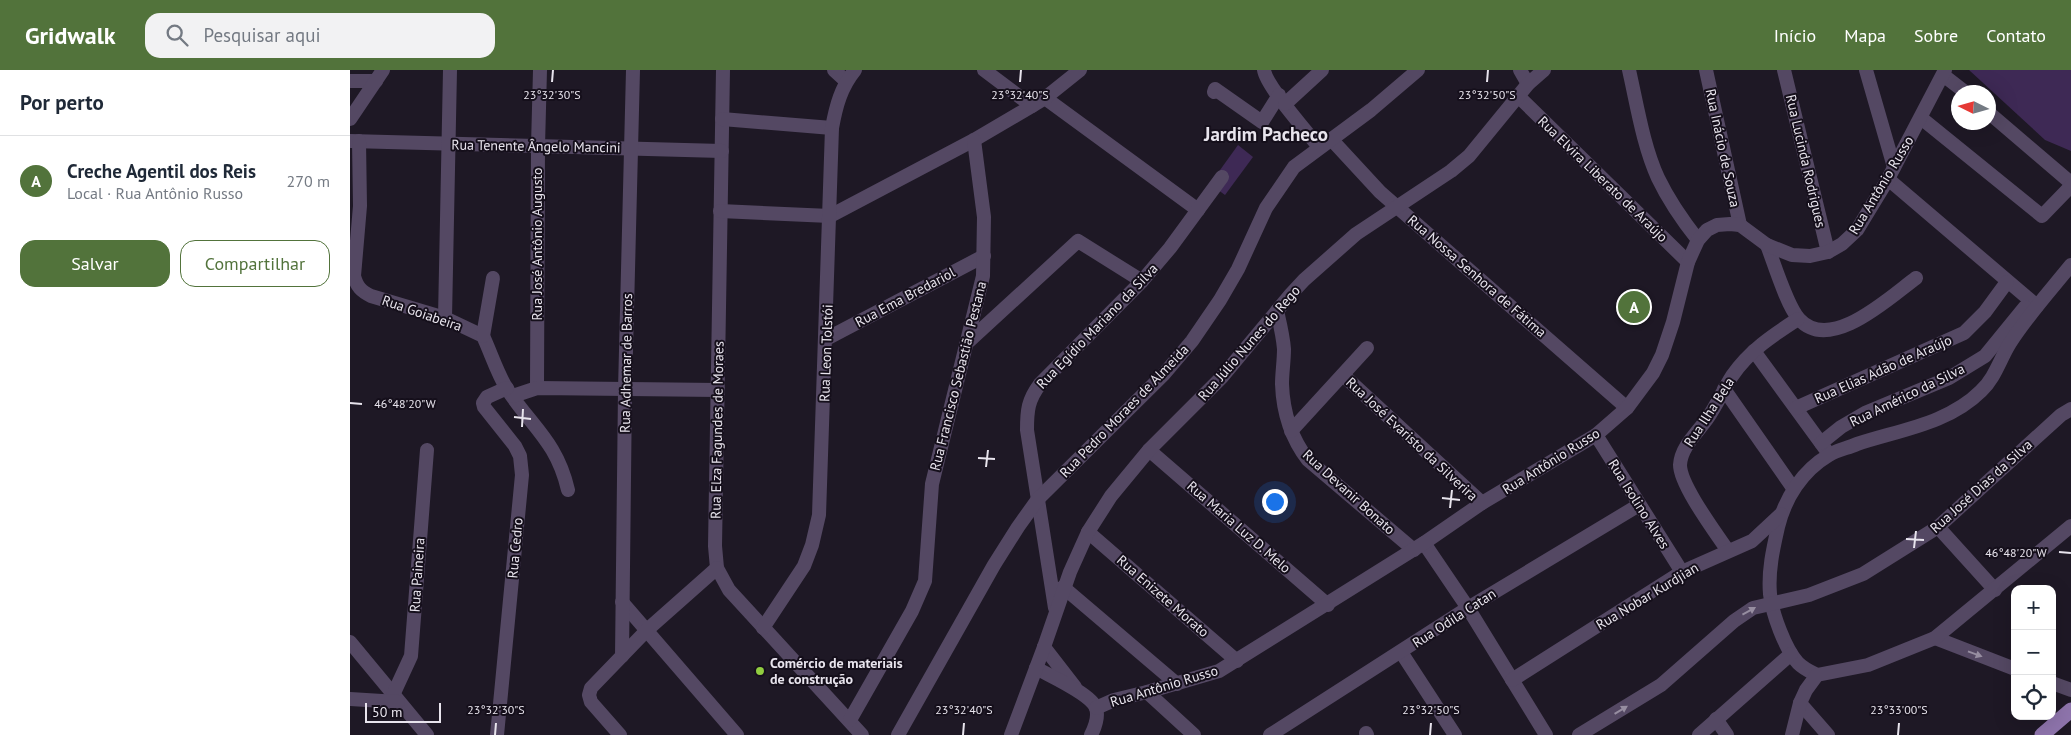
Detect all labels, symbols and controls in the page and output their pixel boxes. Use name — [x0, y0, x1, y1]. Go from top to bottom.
search box — [145, 13, 495, 58]
text: Gridwalk — [25, 20, 115, 51]
icon: search — [163, 21, 191, 49]
text: Pesquisar aqui — [203, 23, 321, 47]
text: Início — [1774, 24, 1816, 47]
text: Mapa — [1844, 24, 1886, 47]
text: Sobre — [1914, 24, 1958, 47]
text: Contato — [1986, 24, 2046, 47]
north arrow — [1951, 85, 1996, 130]
text: 23°32'30"S — [523, 87, 581, 102]
text: 23°32'40"S — [991, 87, 1049, 102]
text: 23°32'50"S — [1458, 87, 1516, 102]
street label: Rua Inácio de Souza — [1702, 87, 1744, 209]
text: Por perto — [20, 89, 104, 116]
street label: Rua Lucinda Rodrigues — [1782, 93, 1830, 229]
street label: Rua Elvira Liberato de Araújo — [1534, 112, 1672, 246]
district label: Jardim Pacheco — [1203, 122, 1328, 146]
street label: Rua Antônio Russo — [1845, 133, 1917, 237]
street label: Rua Tenente Ângelo Mancini — [451, 136, 621, 156]
text: Creche Agentil dos Reis — [67, 159, 256, 183]
street label: Rua José Antônio Augusto — [528, 167, 546, 321]
text: A — [31, 171, 41, 191]
text: 270 m — [287, 171, 330, 191]
text: Local · Rua Antônio Russo — [67, 183, 243, 203]
street label: Rua Nossa Senhora de Fátima — [1404, 211, 1550, 341]
button: Salvar — [20, 240, 170, 287]
button: Compartilhar — [180, 240, 330, 287]
street label: Rua Egídio Mariano da Silva — [1032, 260, 1162, 392]
street label: Rua Ema Bredariol — [852, 263, 958, 331]
street label: Rua Francisco Sebastião Pestana — [926, 279, 990, 473]
street label: Rua Júlio Nunes do Rego — [1194, 282, 1304, 404]
pin: A — [1618, 288, 1650, 326]
street label: Rua Goiabeira — [380, 291, 464, 335]
street label: Rua Adhemar de Barros — [616, 293, 636, 433]
street label: Rua Leon Tolstói — [815, 304, 837, 402]
street label: Rua Elias Adão de Araújo — [1812, 331, 1954, 407]
street label: Rua Elza Fagundes de Moraes — [706, 341, 728, 519]
street label: Rua Pedro Moraes de Almeida — [1056, 341, 1192, 481]
street label: Rua Américo da Silva — [1847, 359, 1967, 431]
street label: Rua José Evaristo da Silverira — [1342, 373, 1482, 505]
street label: Rua Ilha Bela — [1680, 374, 1738, 450]
text: 46°48'20"W — [374, 396, 436, 411]
street label: Rua Antônio Russo — [1499, 424, 1603, 498]
street label: Rua José Dias da Silva — [1926, 435, 2036, 537]
street label: Rua Devanir Bonato — [1299, 446, 1399, 538]
street label: Rua Isolino Alves — [1604, 456, 1674, 552]
street label: Rua Maria Luz D. Melo — [1183, 477, 1295, 577]
your location — [1262, 489, 1288, 515]
street label: Rua Cedro — [503, 517, 527, 579]
street label: Rua Paineira — [405, 537, 429, 613]
text: 46°48'20"W — [1985, 545, 2047, 560]
street label: Rua Enizete Morato — [1113, 551, 1213, 641]
street label: Rua Nobar Kurdjian — [1592, 558, 1702, 634]
street label: Rua Odila Catan — [1409, 584, 1499, 652]
map controls — [2011, 585, 2056, 720]
button: + — [2011, 585, 2056, 630]
one-way arrow — [1742, 607, 1756, 615]
button: − — [2011, 630, 2056, 675]
one-way arrow — [1967, 651, 1982, 658]
place label: Comércio de materiais de construção — [770, 654, 903, 688]
street label: Rua Antônio Russo — [1108, 661, 1220, 711]
marker: Comércio de materiais de construção — [754, 665, 766, 677]
button: locate — [2011, 675, 2056, 720]
scale bar — [365, 700, 441, 723]
text: 23°32'30"S — [467, 702, 525, 717]
text: 23°32'40"S — [935, 702, 993, 717]
text: 23°32'50"S — [1402, 702, 1460, 717]
text: 23°33'00"S — [1870, 702, 1928, 717]
text: 50 m — [372, 703, 402, 721]
one-way arrow — [1614, 705, 1627, 714]

